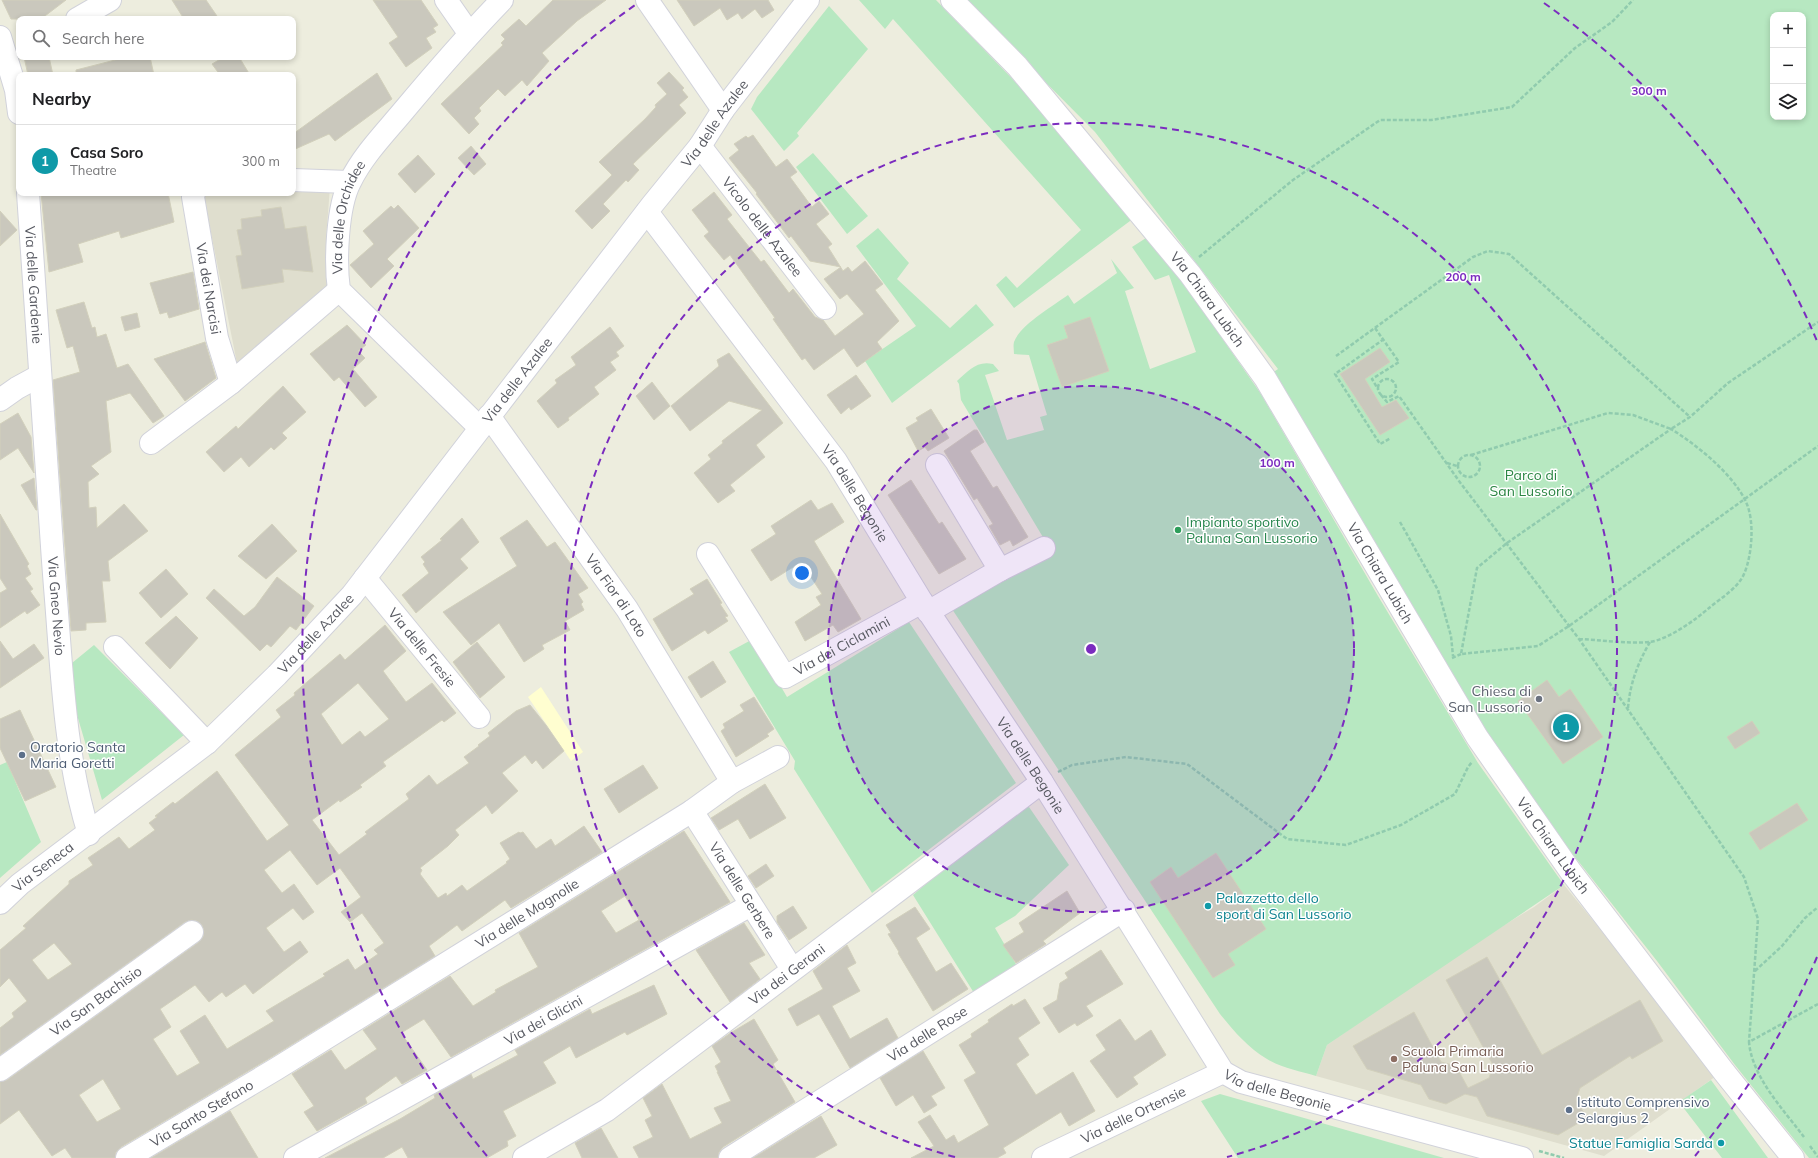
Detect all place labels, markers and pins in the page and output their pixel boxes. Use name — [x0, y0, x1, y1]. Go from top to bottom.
place label: Impianto sportivo Paluna San Lussorio — [1186, 513, 1318, 547]
marker: Impianto sportivo Paluna San Lussorio — [1173, 525, 1183, 535]
centre of rings — [1084, 642, 1098, 656]
place label: Chiesa di San Lussorio — [1448, 682, 1531, 716]
marker: Chiesa di San Lussorio — [1534, 694, 1544, 704]
pin: 1 — [1553, 712, 1579, 742]
place label: Oratorio Santa Maria Goretti — [30, 738, 126, 772]
marker: Oratorio Santa Maria Goretti — [17, 750, 27, 760]
place label: Palazzetto dello sport di San Lussorio — [1216, 889, 1352, 923]
marker: Palazzetto dello sport di San Lussorio — [1203, 901, 1213, 911]
place label: Scuola Primaria Paluna San Lussorio — [1402, 1042, 1534, 1076]
marker: Scuola Primaria Paluna San Lussorio — [1389, 1054, 1399, 1064]
place label: Istituto Comprensivo Selargius 2 — [1577, 1093, 1709, 1127]
marker: Istituto Comprensivo Selargius 2 — [1564, 1105, 1574, 1115]
place label: Statue Famiglia Sarda — [1569, 1134, 1713, 1152]
marker: Statue Famiglia Sarda — [1716, 1138, 1726, 1148]

